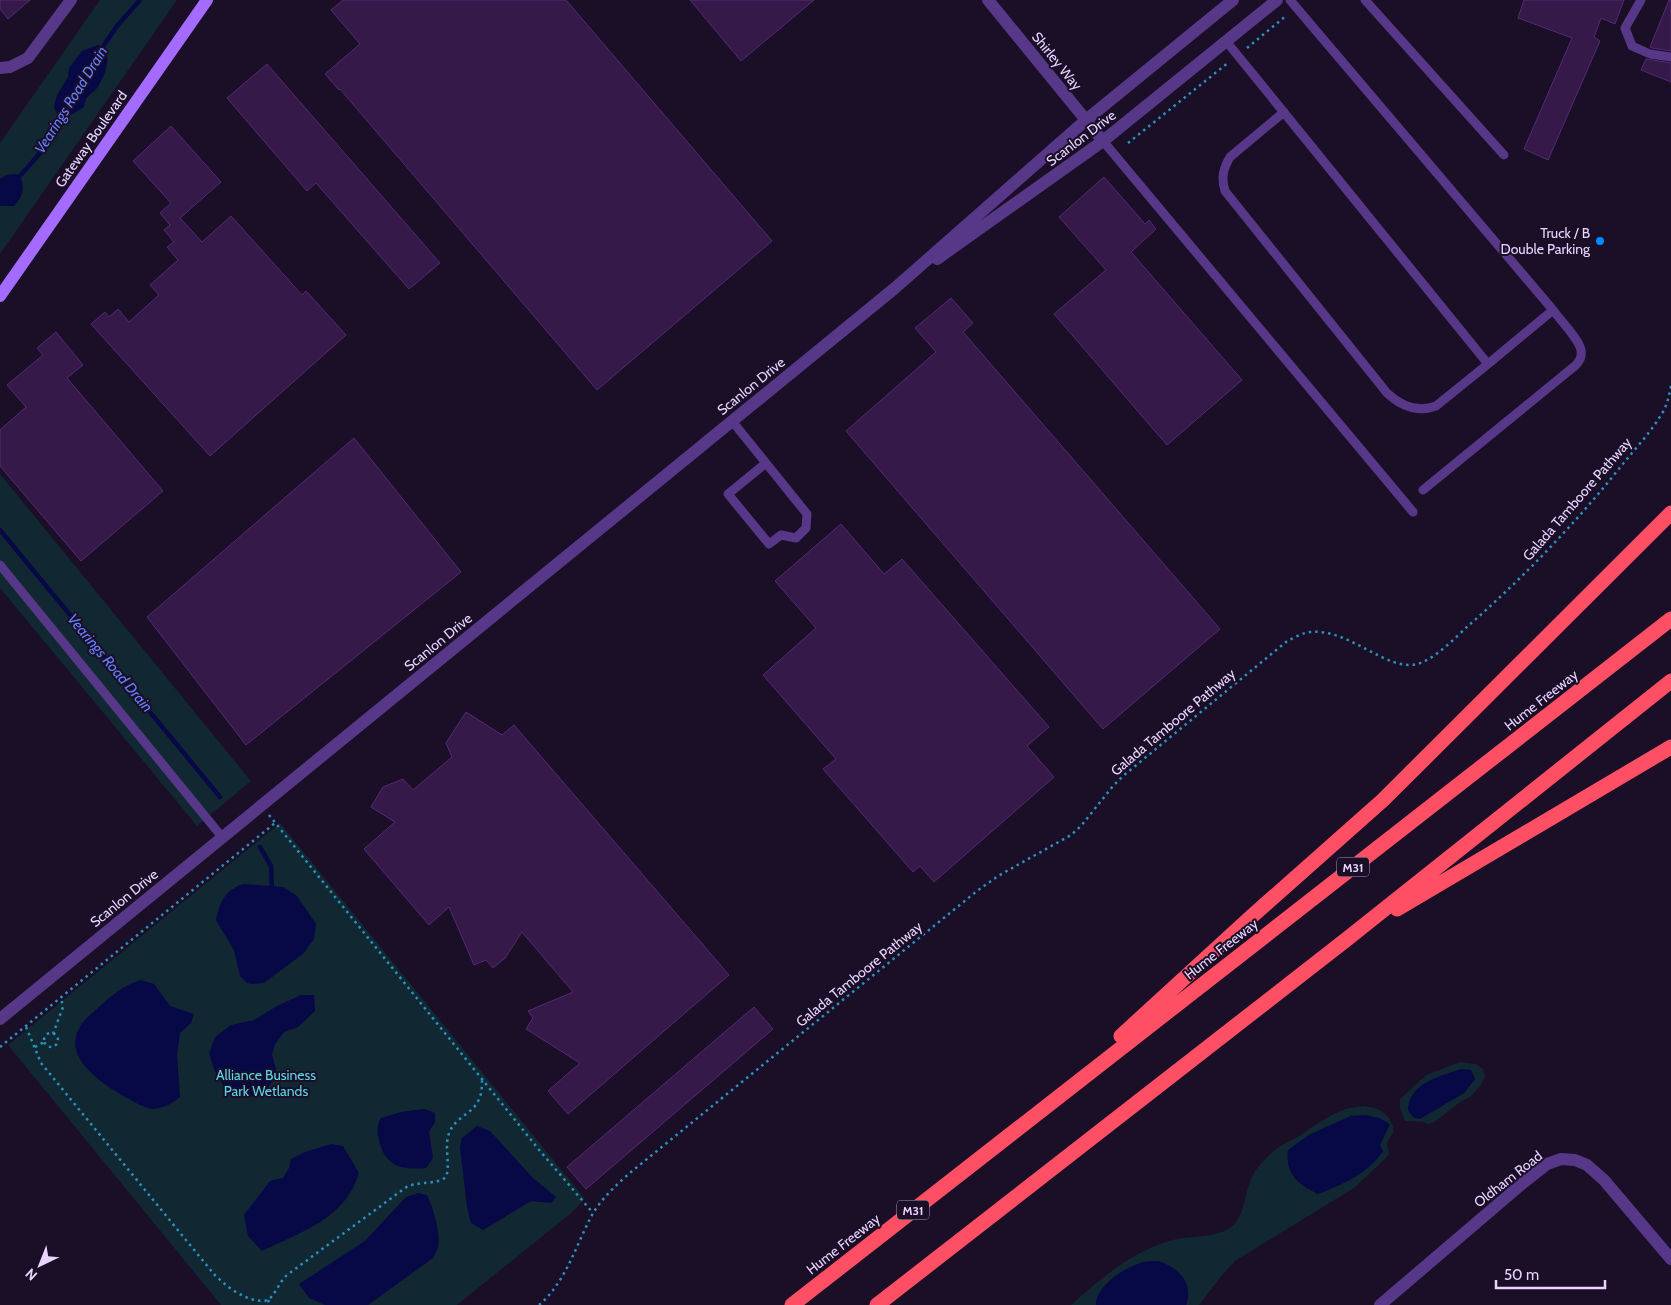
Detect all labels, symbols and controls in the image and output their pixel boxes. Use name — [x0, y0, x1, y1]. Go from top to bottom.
street label: Shirley Way — [1028, 28, 1086, 94]
water label: Vearings Road Drain — [31, 43, 111, 157]
street label: Gateway Boulevard — [51, 87, 131, 191]
street label: Scanlon Drive — [1043, 106, 1119, 170]
place label: Truck / B Double Parking — [1501, 224, 1591, 258]
marker: Truck / B Double Parking — [1594, 235, 1606, 247]
street label: Scanlon Drive — [713, 353, 789, 419]
street label: Galada Tamboore Pathway — [1519, 434, 1635, 564]
street label: Scanlon Drive — [400, 609, 476, 675]
water label: Vearings Road Drain — [64, 610, 156, 716]
street label: Galada Tamboore Pathway — [1107, 665, 1239, 779]
street label: Hume Freeway — [1501, 666, 1581, 734]
road number: M31 — [1337, 858, 1369, 876]
street label: Scanlon Drive — [86, 865, 162, 931]
street label: Hume Freeway — [1181, 915, 1261, 983]
street label: Galada Tamboore Pathway — [792, 918, 926, 1030]
park label: Alliance Business Park Wetlands — [216, 1066, 316, 1100]
street label: Oldham Road — [1470, 1147, 1546, 1211]
road number: M31 — [897, 1200, 929, 1220]
street label: Hume Freeway — [803, 1210, 883, 1278]
north arrow — [15, 1240, 65, 1290]
scale bar — [1496, 1258, 1605, 1290]
text: N — [21, 1265, 41, 1284]
text: 50 m — [1504, 1266, 1539, 1284]

